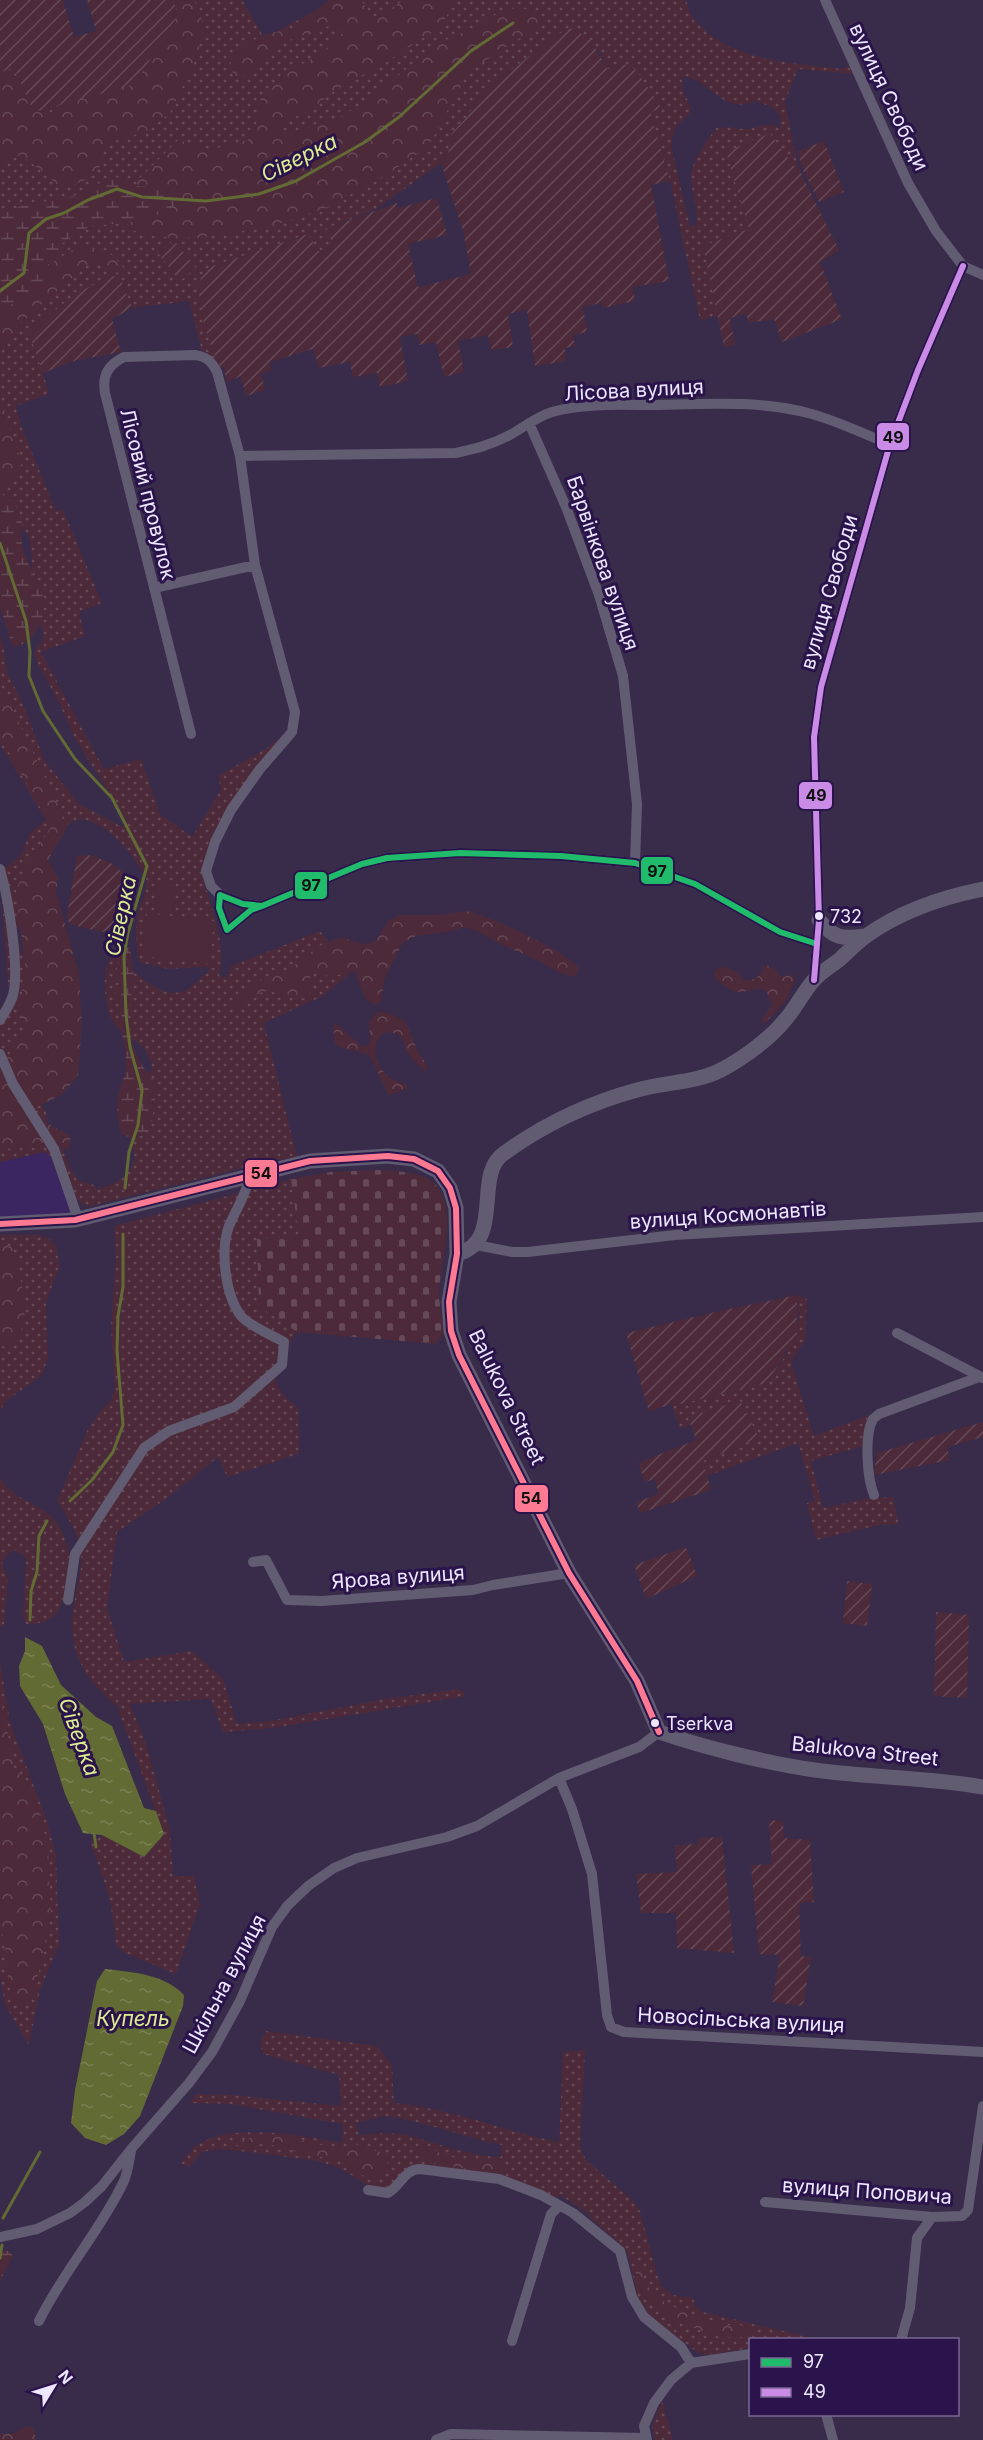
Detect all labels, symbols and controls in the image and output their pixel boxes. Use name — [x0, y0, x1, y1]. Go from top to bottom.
street label: вулиця Свободи — [844, 20, 934, 174]
water label: Сіверка — [257, 128, 341, 187]
street label: Лісова вулиця — [564, 374, 704, 406]
street label: Лісовий провулок — [115, 406, 181, 582]
line badge: 49 — [876, 422, 910, 451]
text: 49 — [882, 427, 904, 447]
street label: Барвінкова вулиця — [562, 473, 644, 653]
street label: вулиця Свободи — [795, 512, 863, 672]
line badge: 49 — [798, 781, 833, 810]
text: 49 — [805, 785, 827, 805]
line badge: 97 — [640, 856, 674, 885]
text: 97 — [647, 861, 667, 881]
line badge: 97 — [294, 871, 328, 900]
water label: Сіверка — [100, 873, 141, 958]
text: 97 — [301, 875, 321, 895]
place label: 732 — [830, 906, 862, 927]
marker: 732 — [813, 910, 825, 922]
line badge: 54 — [244, 1159, 278, 1188]
text: 54 — [250, 1163, 272, 1183]
street label: вулиця Космонавтів — [629, 1196, 827, 1234]
street label: Balukova Street — [464, 1325, 550, 1469]
line badge: 54 — [514, 1484, 549, 1513]
text: 54 — [520, 1488, 542, 1508]
street label: Ярова вулиця — [331, 1560, 465, 1594]
water label: Сіверка — [54, 1694, 105, 1780]
place label: Tserkva — [666, 1713, 733, 1734]
marker: Tserkva — [649, 1717, 661, 1729]
street label: Balukova Street — [790, 1731, 940, 1771]
street label: Шкільна вулиця — [177, 1910, 271, 2058]
street label: Новосільська вулиця — [637, 2003, 845, 2037]
water label: Купель — [96, 2006, 170, 2031]
street label: вулиця Поповича — [781, 2173, 953, 2209]
legend — [749, 2338, 959, 2416]
text: 97 — [803, 2351, 824, 2372]
north arrow — [24, 2356, 84, 2416]
text: N — [54, 2366, 77, 2388]
text: 49 — [803, 2381, 826, 2402]

